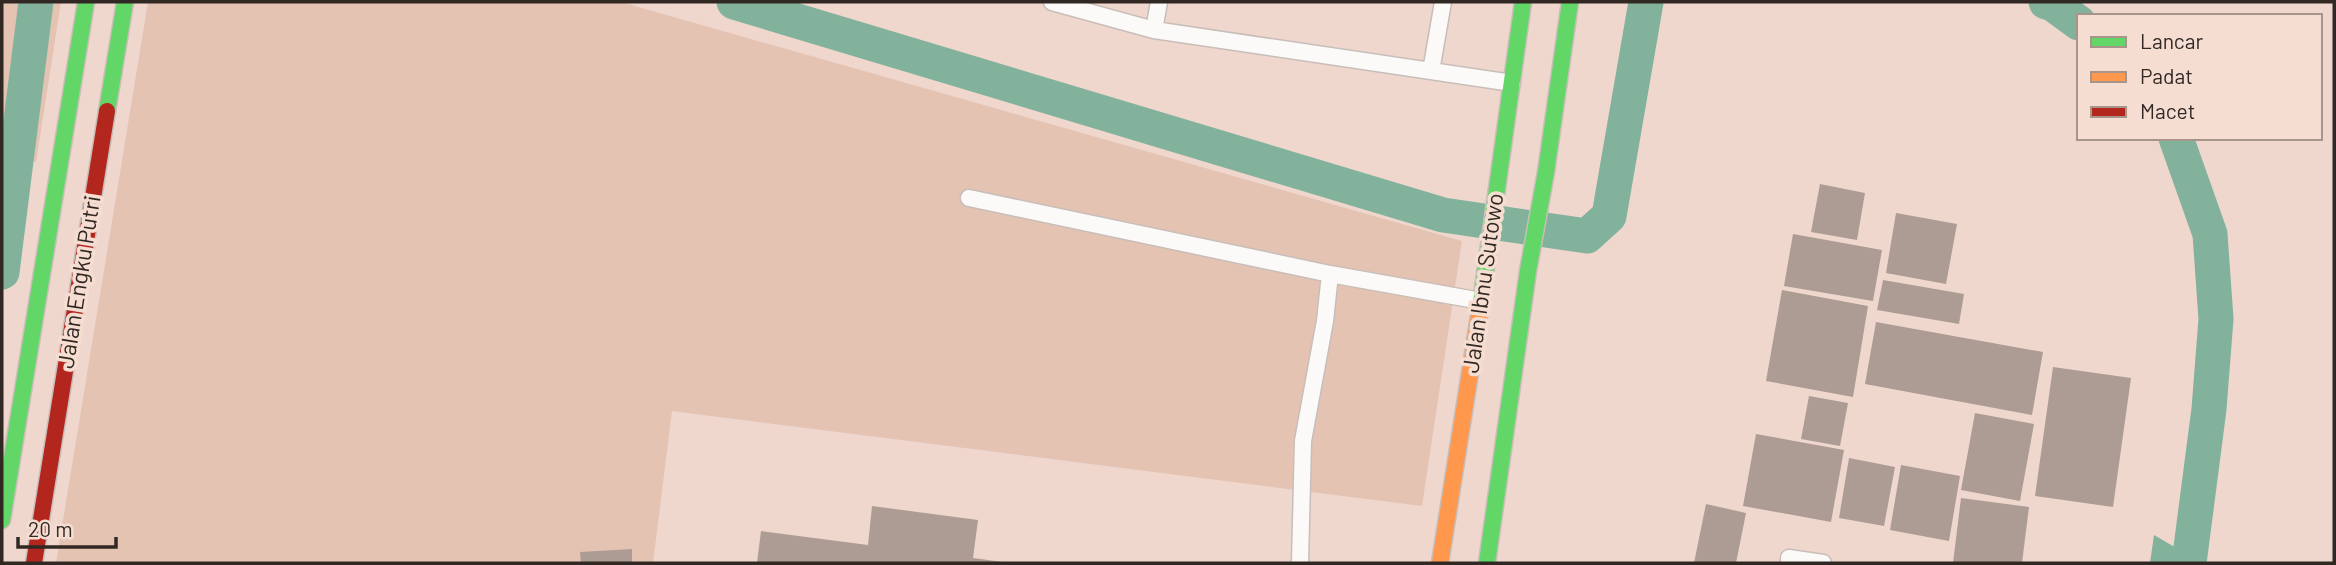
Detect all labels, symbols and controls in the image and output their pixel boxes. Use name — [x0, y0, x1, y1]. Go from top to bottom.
legend — [2077, 14, 2322, 140]
text: Lancar — [2140, 28, 2203, 53]
text: Padat — [2140, 63, 2193, 88]
text: Macet — [2140, 98, 2195, 123]
street label: Jalan Ibnu Sutowo — [1456, 191, 1509, 375]
street label: Jalan Engku Putri — [51, 193, 106, 370]
scale bar — [18, 505, 116, 550]
text: 20 m — [28, 516, 73, 541]

